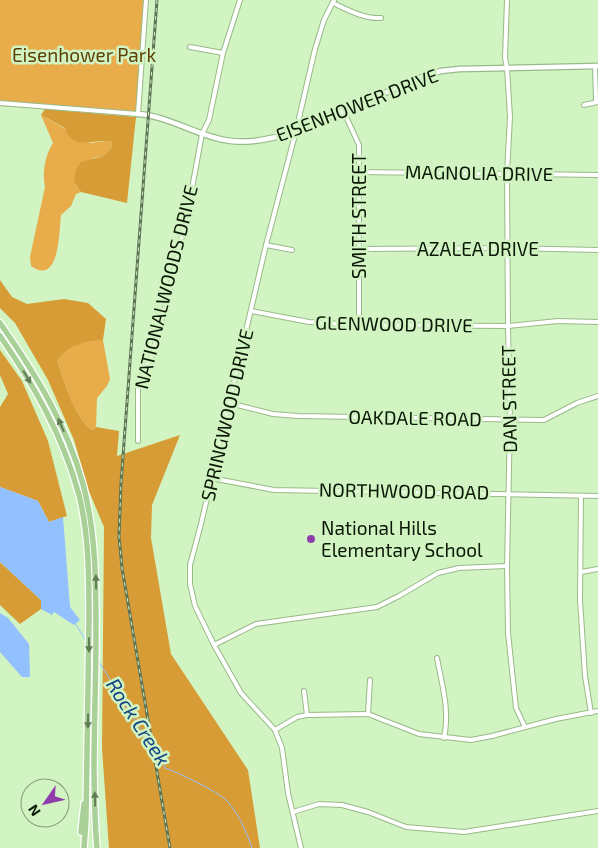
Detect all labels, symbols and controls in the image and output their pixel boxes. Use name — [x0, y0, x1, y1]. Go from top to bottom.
park label: Eisenhower Park — [12, 43, 156, 66]
street label: EISENHOWER DRIVE — [272, 63, 441, 146]
street label: SMITH STREET — [347, 153, 370, 279]
street label: MAGNOLIA DRIVE — [405, 160, 553, 185]
street label: NATIONALWOODS DRIVE — [129, 183, 202, 391]
street label: AZALEA DRIVE — [417, 237, 539, 260]
street label: GLENWOOD DRIVE — [315, 311, 473, 336]
street label: SPRINGWOOD DRIVE — [196, 327, 257, 503]
street label: DAN STREET — [496, 345, 521, 453]
one-way arrow — [23, 370, 32, 383]
street label: OAKDALE ROAD — [348, 405, 482, 430]
one-way arrow — [57, 417, 66, 432]
street label: NORTHWOOD ROAD — [319, 478, 489, 503]
place label: National Hills Elementary School — [321, 516, 483, 561]
marker: National Hills Elementary School — [305, 533, 317, 545]
one-way arrow — [92, 574, 100, 590]
one-way arrow — [85, 638, 93, 654]
water label: Rock Creek — [102, 673, 176, 770]
one-way arrow — [84, 714, 92, 730]
north arrow — [20, 778, 70, 828]
one-way arrow — [91, 791, 99, 807]
text: N — [24, 802, 44, 819]

